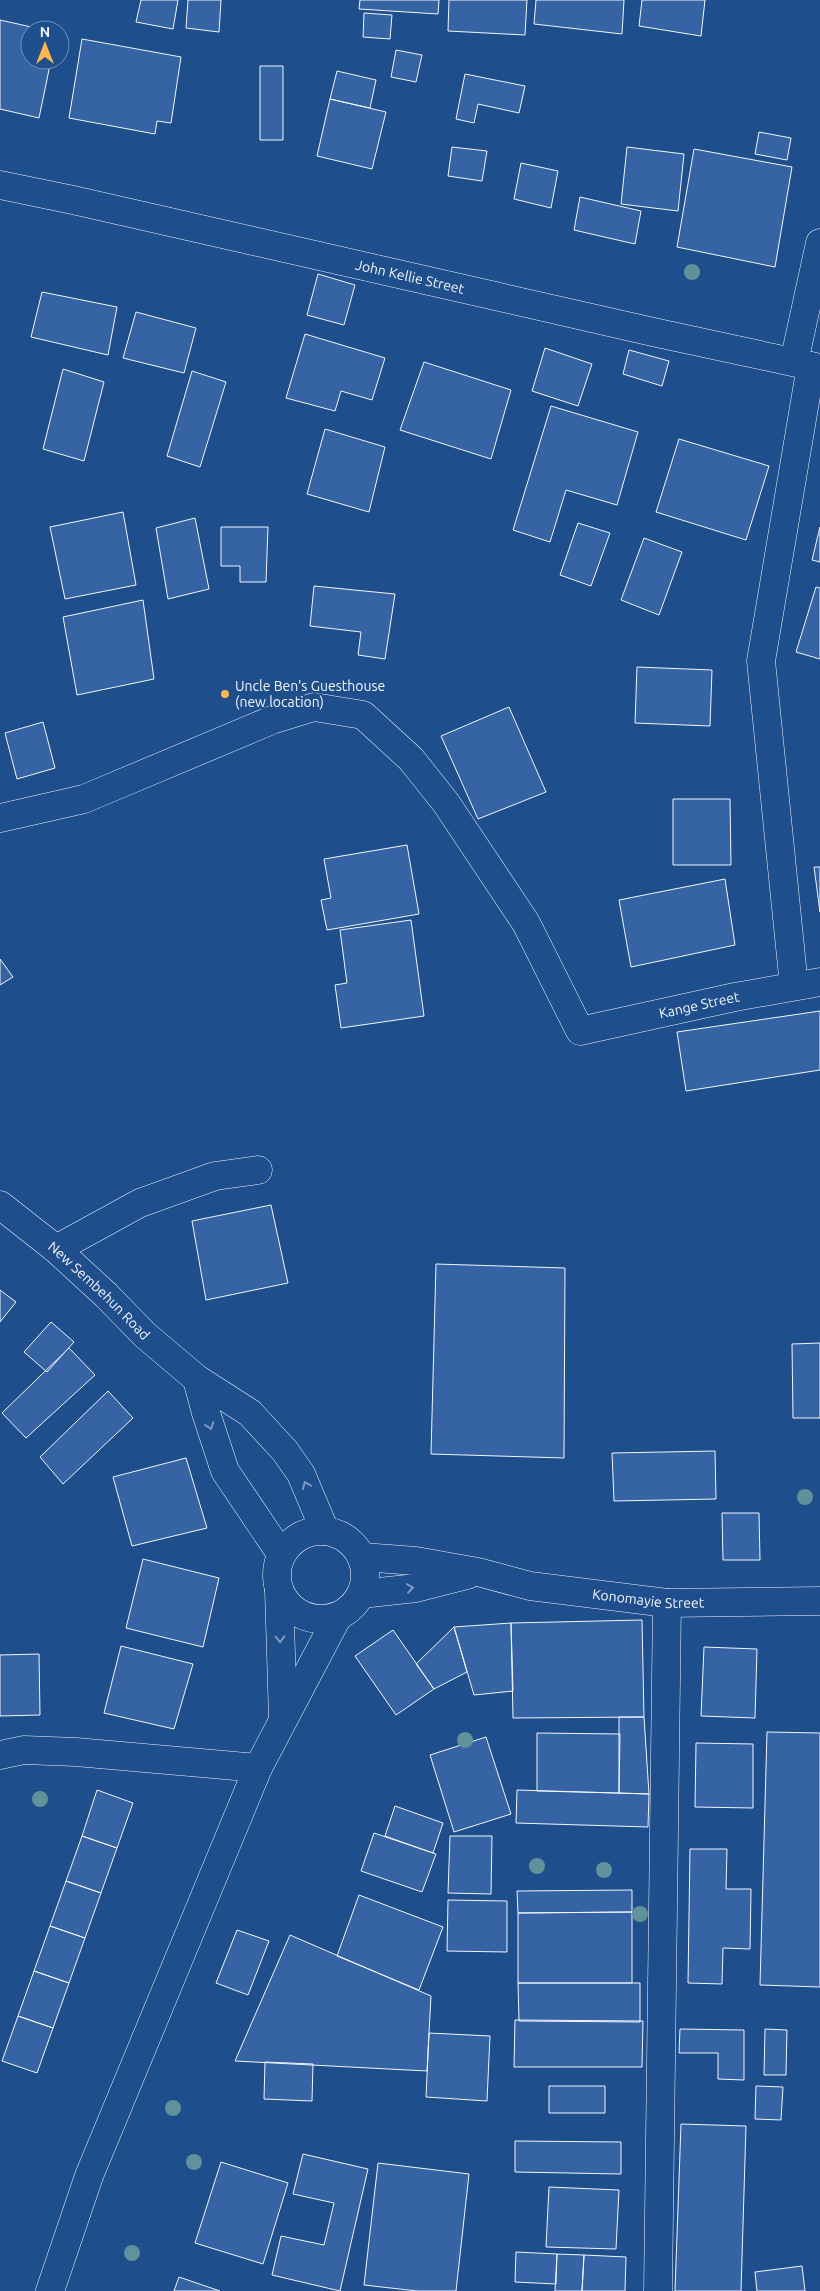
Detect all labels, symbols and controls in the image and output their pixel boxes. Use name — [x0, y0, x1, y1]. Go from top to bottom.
north arrow — [20, 20, 70, 70]
text: N — [40, 24, 50, 40]
street label: John Kellie Street — [354, 257, 466, 297]
place label: Uncle Ben's Guesthouse (new location) — [235, 678, 385, 710]
marker: Uncle Ben's Guesthouse (new location) — [219, 688, 231, 700]
street label: Kange Street — [657, 988, 741, 1021]
street label: New Sembehun Road — [45, 1238, 153, 1343]
one-way arrow — [204, 1421, 214, 1429]
one-way arrow — [302, 1482, 312, 1490]
one-way arrow — [406, 1583, 414, 1594]
street label: Konomayie Street — [591, 1586, 705, 1611]
one-way arrow — [275, 1635, 286, 1643]

